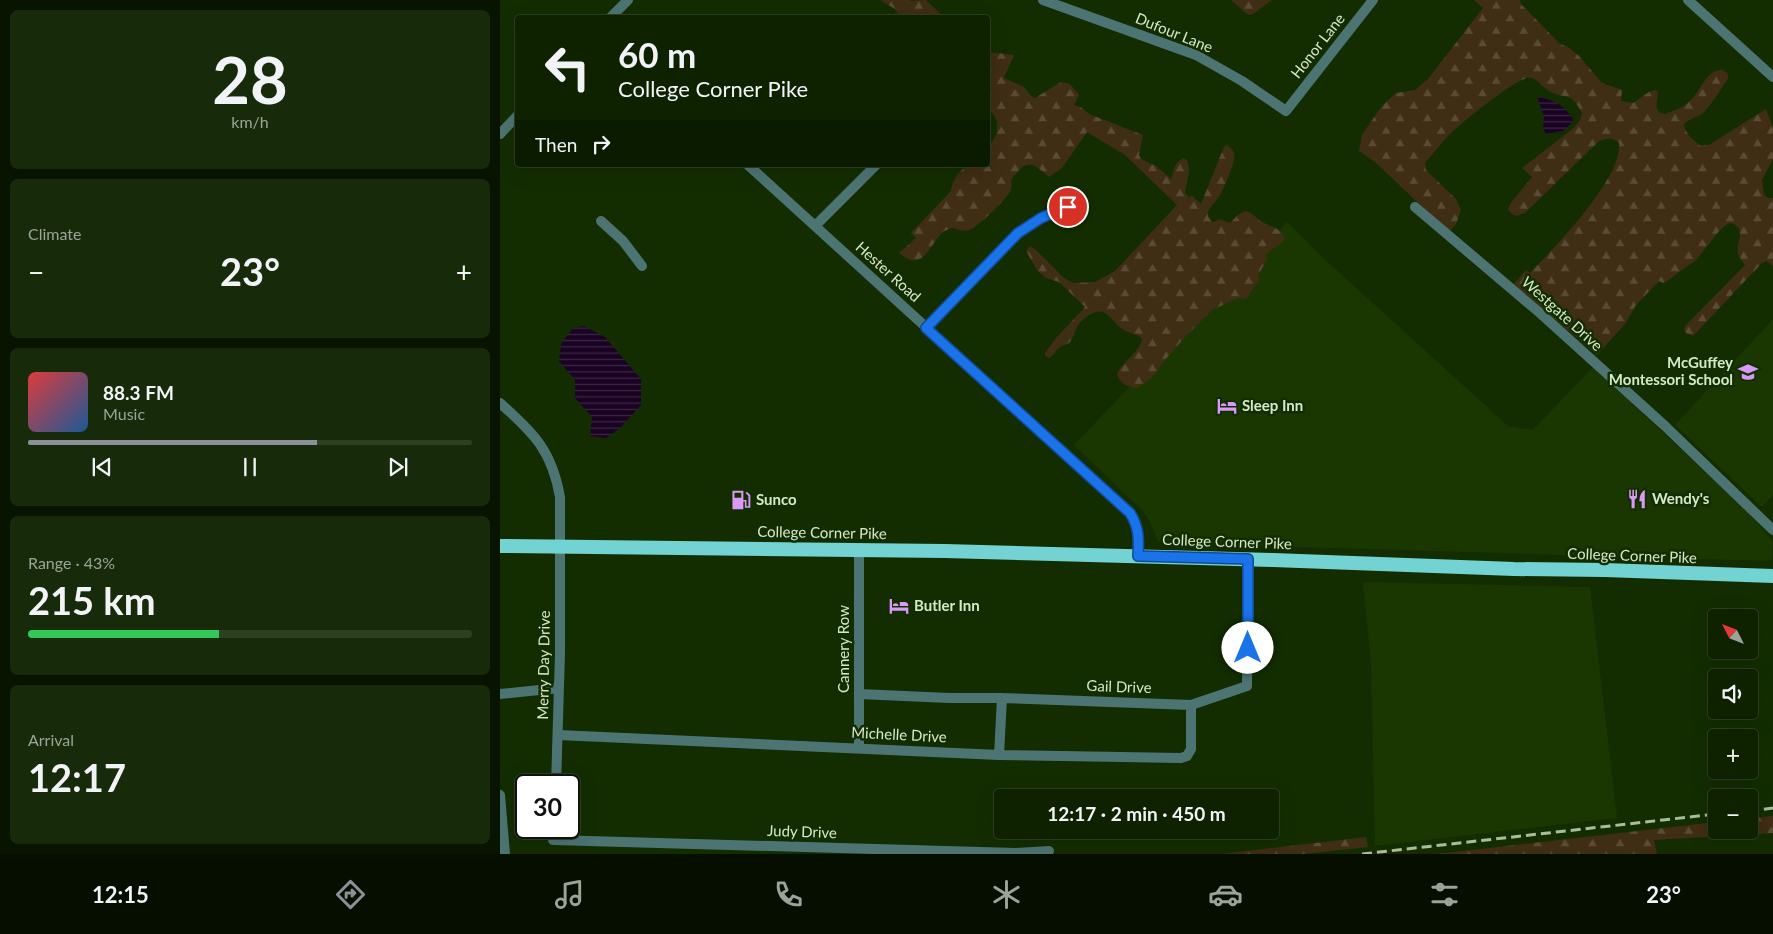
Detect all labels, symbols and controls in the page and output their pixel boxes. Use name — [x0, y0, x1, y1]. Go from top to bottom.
street label: Dufour Lane — [1133, 8, 1216, 56]
street label: Honor Lane — [1286, 9, 1348, 81]
text: 60 m — [618, 33, 696, 75]
icon: left — [535, 35, 600, 100]
text: 28 — [212, 40, 288, 118]
text: College Corner Pike — [618, 75, 808, 102]
text: km/h — [231, 112, 269, 131]
icon: right — [587, 130, 615, 158]
text: Then — [535, 133, 577, 156]
pin — [1047, 186, 1089, 228]
icon: arrive — [1054, 193, 1082, 221]
text: Climate — [28, 224, 81, 243]
street label: Hester Road — [852, 237, 925, 305]
text: 23° — [220, 248, 280, 294]
text: − — [28, 255, 44, 289]
text: + — [456, 255, 472, 289]
street label: Westgate Drive — [1519, 272, 1607, 354]
place label: McGuffey Montessori School — [1609, 353, 1733, 388]
school or university icon: McGuffey Montessori School — [1737, 361, 1759, 383]
text: 88.3 FM — [103, 381, 174, 404]
hotel icon: Sleep Inn — [1216, 395, 1238, 417]
place label: Sleep Inn — [1242, 396, 1303, 414]
text: Music — [103, 404, 145, 423]
icon: previous — [88, 453, 116, 481]
icon: pause — [236, 453, 264, 481]
icon: next — [384, 453, 412, 481]
restaurant icon: Wendy's — [1626, 488, 1648, 510]
fuel station icon: Sunco — [730, 489, 752, 511]
place label: Wendy's — [1652, 489, 1710, 507]
place label: Sunco — [756, 490, 797, 508]
street label: College Corner Pike — [757, 522, 887, 542]
street label: College Corner Pike — [1162, 530, 1292, 552]
street label: College Corner Pike — [1567, 544, 1697, 566]
text: Range · 43% — [28, 553, 115, 572]
text: 215 km — [28, 577, 156, 623]
hotel icon: Butler Inn — [888, 595, 910, 617]
place label: Butler Inn — [914, 596, 980, 614]
street label: Cannery Row — [834, 605, 852, 693]
north arrow — [1708, 609, 1758, 659]
map controls — [1708, 609, 1758, 839]
street label: Merry Day Drive — [533, 610, 553, 720]
position arrow — [1221, 621, 1273, 673]
button: sound — [1708, 669, 1758, 719]
street label: Gail Drive — [1086, 676, 1152, 696]
street label: Michelle Drive — [851, 723, 947, 745]
button: + — [1708, 729, 1758, 779]
text: Arrival — [28, 730, 74, 749]
text: 12:17 — [28, 754, 126, 800]
speed limit sign: 30 — [515, 774, 580, 839]
button: − — [1708, 789, 1758, 839]
text: 12:17 · 2 min · 450 m — [1047, 802, 1226, 825]
street label: Judy Drive — [767, 821, 837, 841]
icon: directions — [333, 877, 368, 912]
icon: music — [552, 877, 587, 912]
icon: phone — [771, 877, 806, 912]
icon: climate — [989, 877, 1024, 912]
icon: car — [1208, 877, 1243, 912]
icon: filters — [1427, 877, 1462, 912]
text: 12:15 — [92, 881, 149, 908]
text: 23° — [1646, 881, 1681, 908]

